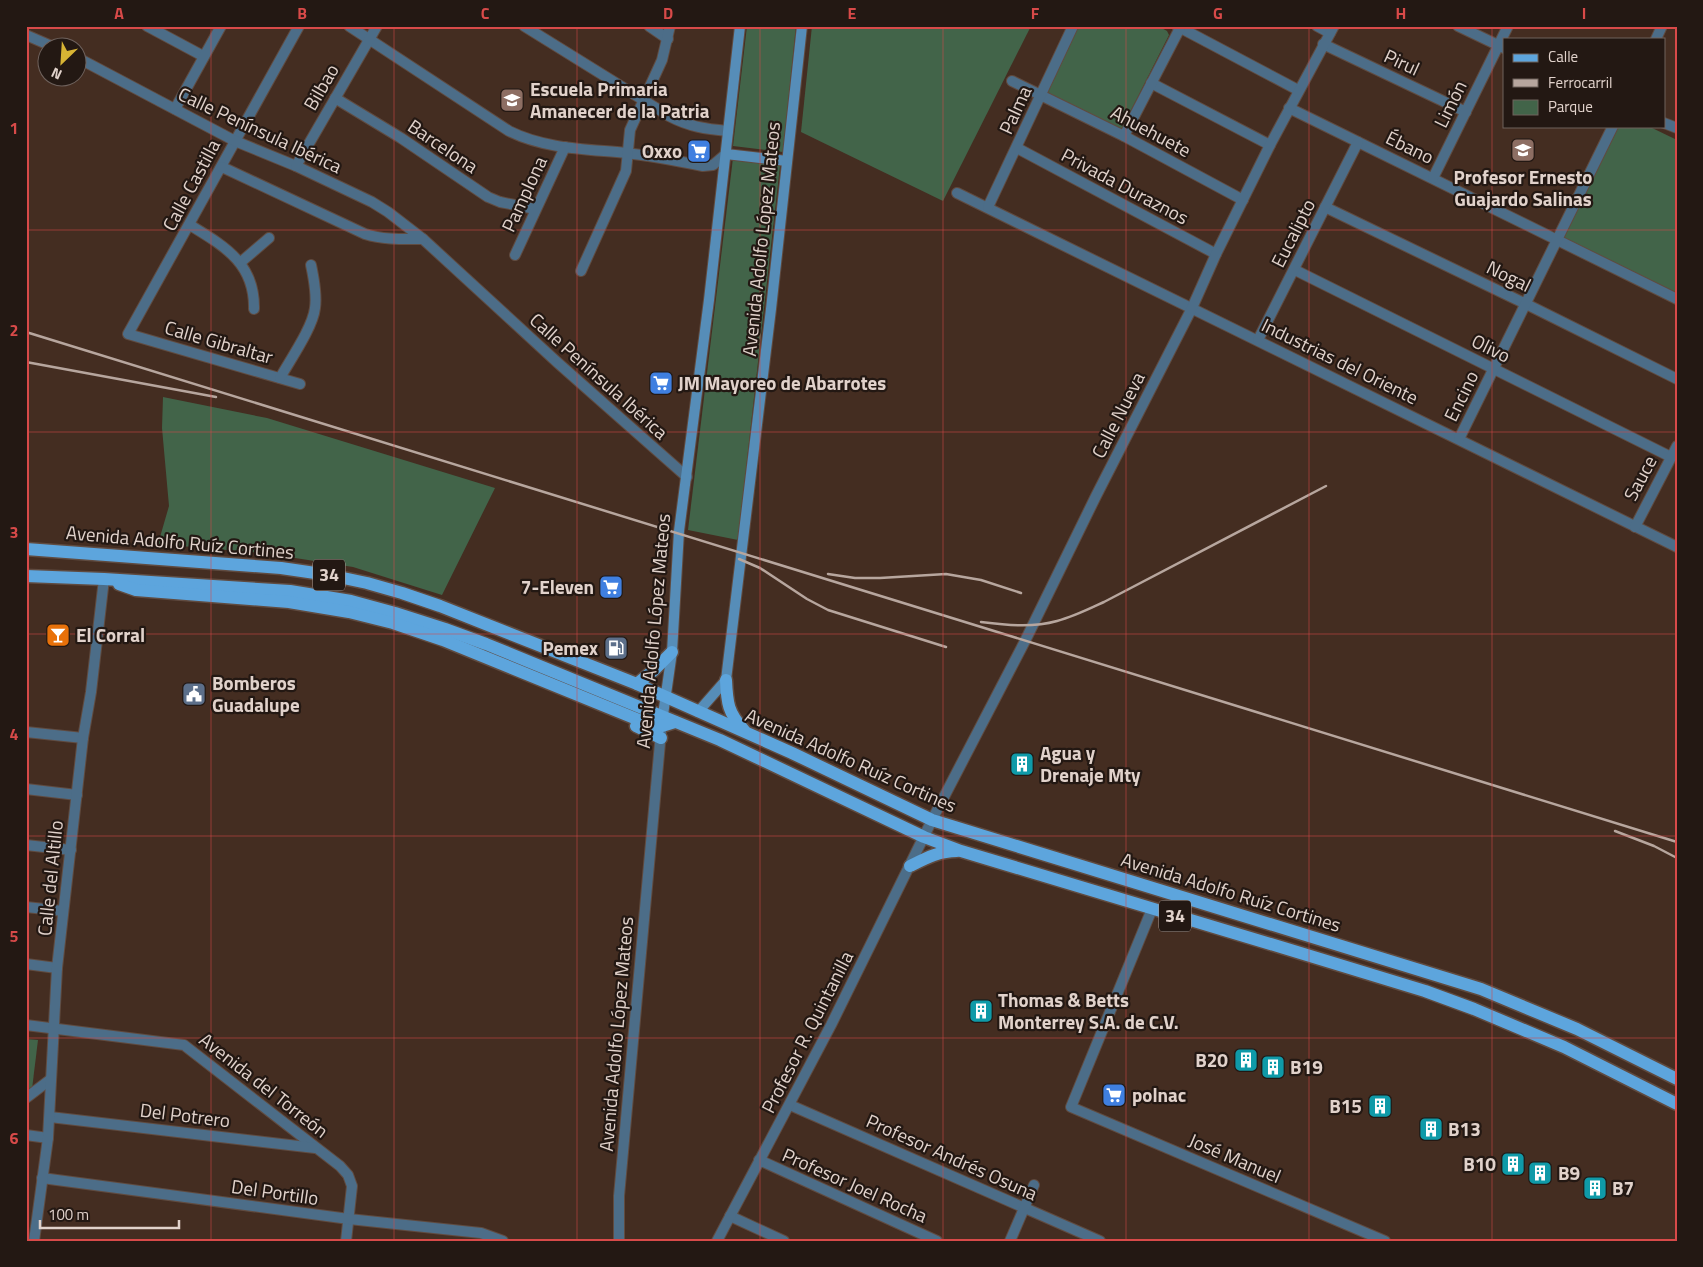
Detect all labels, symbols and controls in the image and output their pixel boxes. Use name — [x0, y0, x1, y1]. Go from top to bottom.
text: A — [114, 1, 124, 25]
text: B — [297, 1, 307, 25]
text: C — [481, 1, 490, 25]
text: D — [663, 1, 673, 25]
text: E — [848, 1, 857, 25]
text: F — [1031, 1, 1040, 25]
text: G — [1213, 1, 1223, 25]
text: H — [1396, 1, 1406, 25]
text: I — [1582, 1, 1586, 25]
north arrow — [38, 38, 88, 88]
legend — [1503, 38, 1666, 128]
street label: Pirul — [1380, 41, 1425, 82]
text: Calle — [1548, 45, 1578, 68]
street label: Bilbao — [296, 58, 346, 116]
text: N — [47, 63, 65, 86]
text: Ferrocarril — [1548, 71, 1613, 94]
place label: Escuela Primaria Amanecer de la Patria — [530, 74, 710, 125]
street label: Limón — [1426, 75, 1473, 132]
street label: Calle Península Ibérica — [174, 79, 347, 180]
street label: Palma — [991, 80, 1039, 139]
school or university icon: Escuela Primaria Amanecer de la Patria — [499, 87, 525, 113]
text: Parque — [1548, 95, 1593, 118]
street label: Ahuehuete — [1106, 97, 1197, 164]
street label: Barcelona — [402, 111, 485, 180]
text: 1 — [10, 116, 18, 140]
street label: Avenida Adolfo López Mateos — [734, 120, 787, 358]
street label: Ébano — [1381, 123, 1439, 171]
street label: Calle Castilla — [154, 133, 227, 236]
place label: Oxxo — [642, 136, 682, 165]
school or university icon: Profesor Ernesto Guajardo Salinas — [1510, 137, 1536, 163]
supermarket icon: Oxxo — [686, 138, 712, 164]
street label: Privada Duraznos — [1056, 140, 1194, 231]
street label: Pamplona — [493, 151, 554, 237]
place label: Profesor Ernesto Guajardo Salinas — [1454, 162, 1592, 213]
street label: Eucalipto — [1263, 193, 1322, 272]
street label: Nogal — [1482, 252, 1536, 299]
street label: Calle Península Ibérica — [524, 305, 675, 446]
street label: Industrias del Oriente — [1257, 310, 1424, 411]
street label: Calle Gibraltar — [162, 312, 277, 371]
text: 2 — [10, 318, 18, 342]
street label: Olivo — [1467, 326, 1516, 369]
street label: Encino — [1436, 365, 1485, 426]
street label: Calle Nueva — [1083, 366, 1152, 463]
place label: JM Mayoreo de Abarrotes — [678, 368, 886, 397]
supermarket icon: JM Mayoreo de Abarrotes — [648, 370, 674, 396]
street label: Sauce — [1616, 450, 1664, 506]
street label: Avenida Adolfo López Mateos — [628, 512, 677, 750]
street label: Avenida Adolfo Ruíz Cortines — [65, 517, 295, 566]
text: 3 — [10, 520, 18, 544]
road number: 34 — [313, 560, 345, 590]
place label: 7-Eleven — [521, 572, 594, 601]
supermarket icon: 7-Eleven — [598, 574, 624, 600]
place label: El Corral — [76, 620, 145, 649]
bar icon: El Corral — [45, 622, 71, 648]
place label: Pemex — [542, 633, 598, 662]
fuel station icon: Pemex — [603, 635, 629, 661]
place label: Bomberos Guadalupe — [212, 668, 300, 719]
public building icon: Bomberos Guadalupe — [181, 681, 207, 707]
street label: Avenida Adolfo Ruíz Cortines — [741, 700, 962, 819]
text: 4 — [10, 722, 19, 746]
place label: Agua y Drenaje Mty — [1040, 738, 1141, 789]
building icon: Agua y Drenaje Mty — [1009, 751, 1035, 777]
street label: Calle del Altillo — [29, 819, 70, 937]
street label: Avenida Adolfo Ruíz Cortines — [1118, 844, 1345, 939]
road number: 34 — [1159, 900, 1191, 931]
street label: Avenida Adolfo López Mateos — [591, 915, 640, 1153]
text: 5 — [10, 924, 19, 948]
street label: Profesor R. Quintanilla — [753, 945, 860, 1118]
place label: Thomas & Betts Monterrey S.A. de C.V. — [998, 985, 1179, 1036]
building icon: Thomas & Betts Monterrey S.A. de C.V. — [968, 998, 994, 1024]
street label: Avenida del Torreón — [194, 1025, 335, 1144]
place label: B20 — [1195, 1045, 1228, 1074]
building icon: B20 — [1233, 1047, 1259, 1073]
place label: B19 — [1290, 1052, 1323, 1081]
building icon: B19 — [1260, 1054, 1286, 1080]
place label: polnac — [1132, 1080, 1186, 1109]
supermarket icon: polnac — [1101, 1082, 1127, 1108]
place label: B15 — [1329, 1091, 1362, 1120]
building icon: B15 — [1367, 1093, 1393, 1119]
street label: Del Potrero — [138, 1095, 232, 1134]
street label: Profesor Andrés Osuna — [862, 1106, 1043, 1208]
place label: B13 — [1448, 1114, 1481, 1143]
building icon: B13 — [1418, 1116, 1444, 1142]
street label: José Manuel — [1185, 1125, 1286, 1190]
text: 6 — [10, 1126, 19, 1150]
street label: Profesor Joel Rocha — [778, 1140, 933, 1230]
place label: B10 — [1463, 1149, 1496, 1178]
building icon: B10 — [1500, 1151, 1526, 1177]
place label: B9 — [1558, 1158, 1580, 1187]
building icon: B9 — [1527, 1160, 1553, 1186]
street label: Del Portillo — [230, 1171, 321, 1212]
place label: B7 — [1612, 1173, 1634, 1202]
building icon: B7 — [1582, 1175, 1608, 1201]
scale bar — [40, 1197, 179, 1229]
text: 100 m — [48, 1203, 89, 1226]

